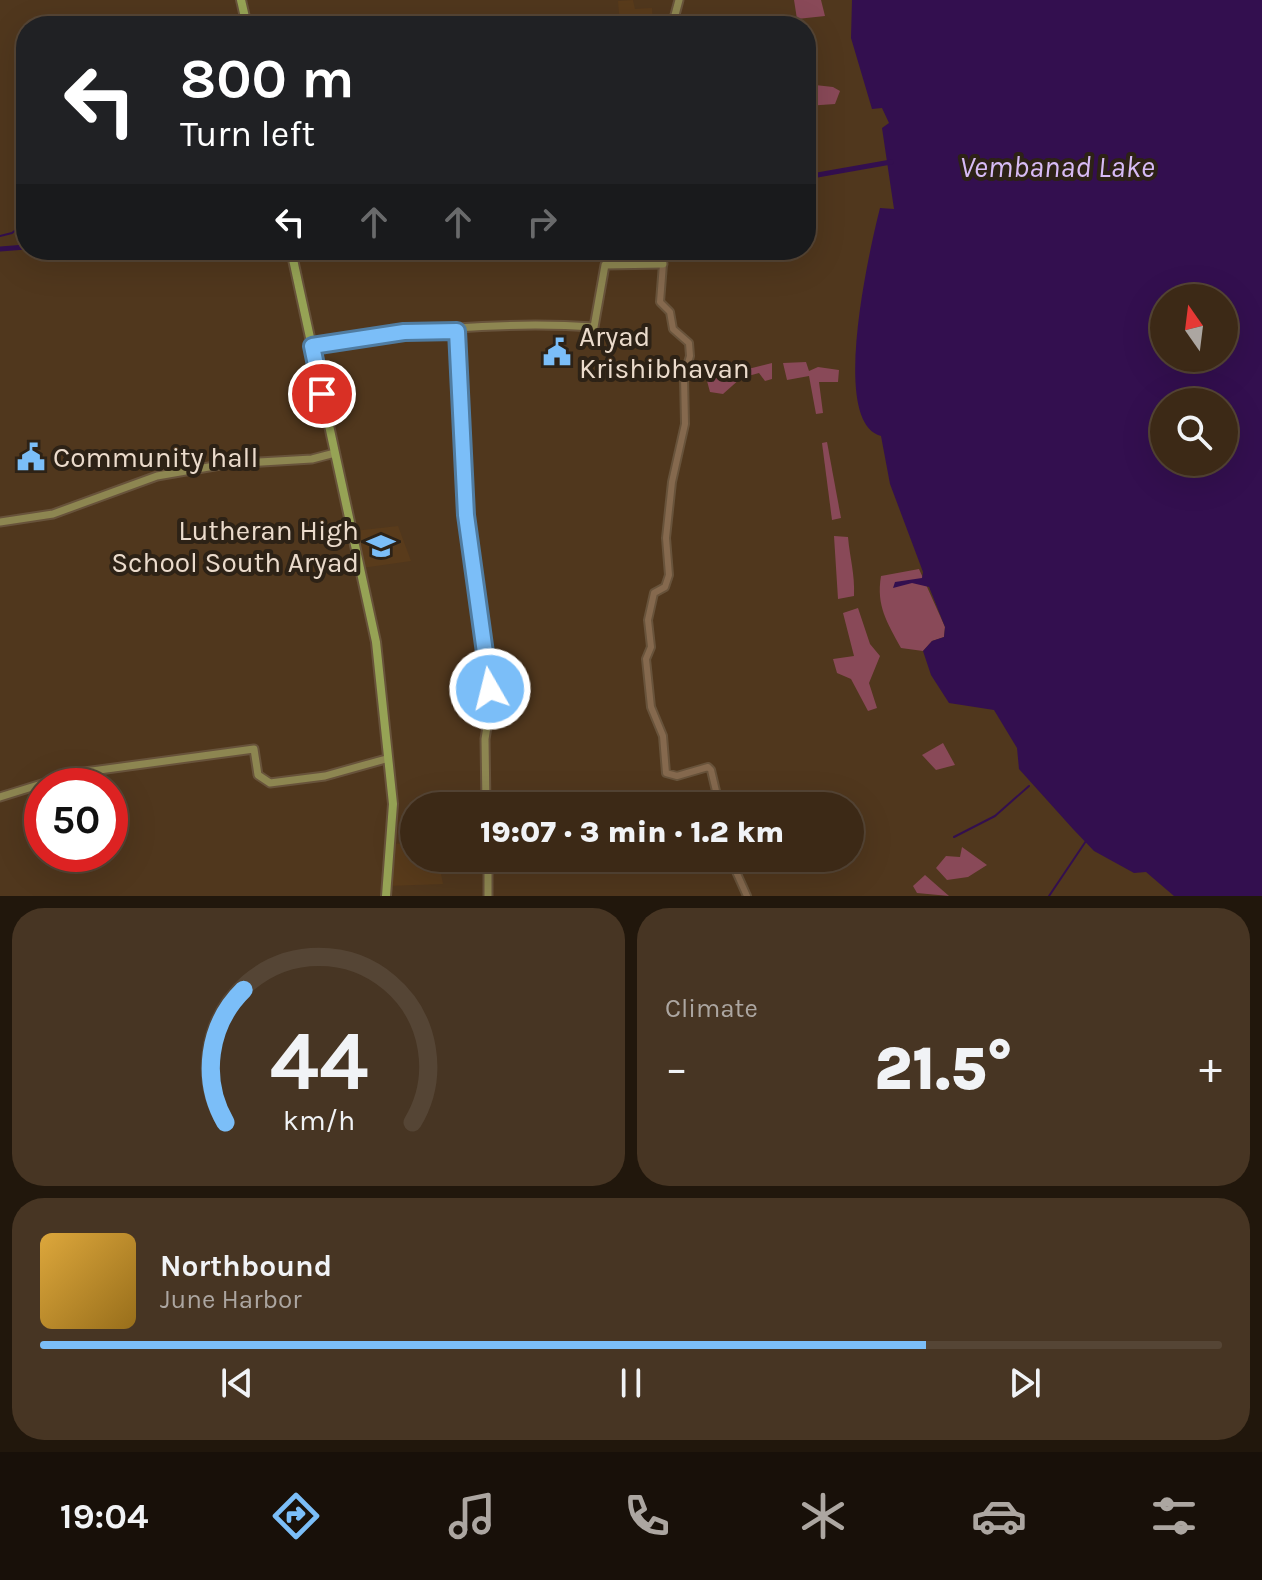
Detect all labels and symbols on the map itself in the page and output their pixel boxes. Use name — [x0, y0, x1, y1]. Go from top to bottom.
water label: Vembanad Lake — [959, 149, 1155, 185]
north arrow — [1150, 284, 1238, 372]
place label: Aryad Krishibhavan — [579, 320, 750, 385]
public building icon: Aryad Krishibhavan — [542, 337, 572, 367]
pin — [288, 360, 356, 428]
place label: Community hall — [53, 441, 258, 474]
public building icon: Community hall — [16, 442, 46, 472]
place label: Lutheran High School South Aryad — [111, 514, 359, 579]
school or university icon: Lutheran High School South Aryad — [366, 531, 396, 561]
position arrow — [448, 647, 532, 731]
speed limit sign: 50 — [24, 768, 128, 872]

